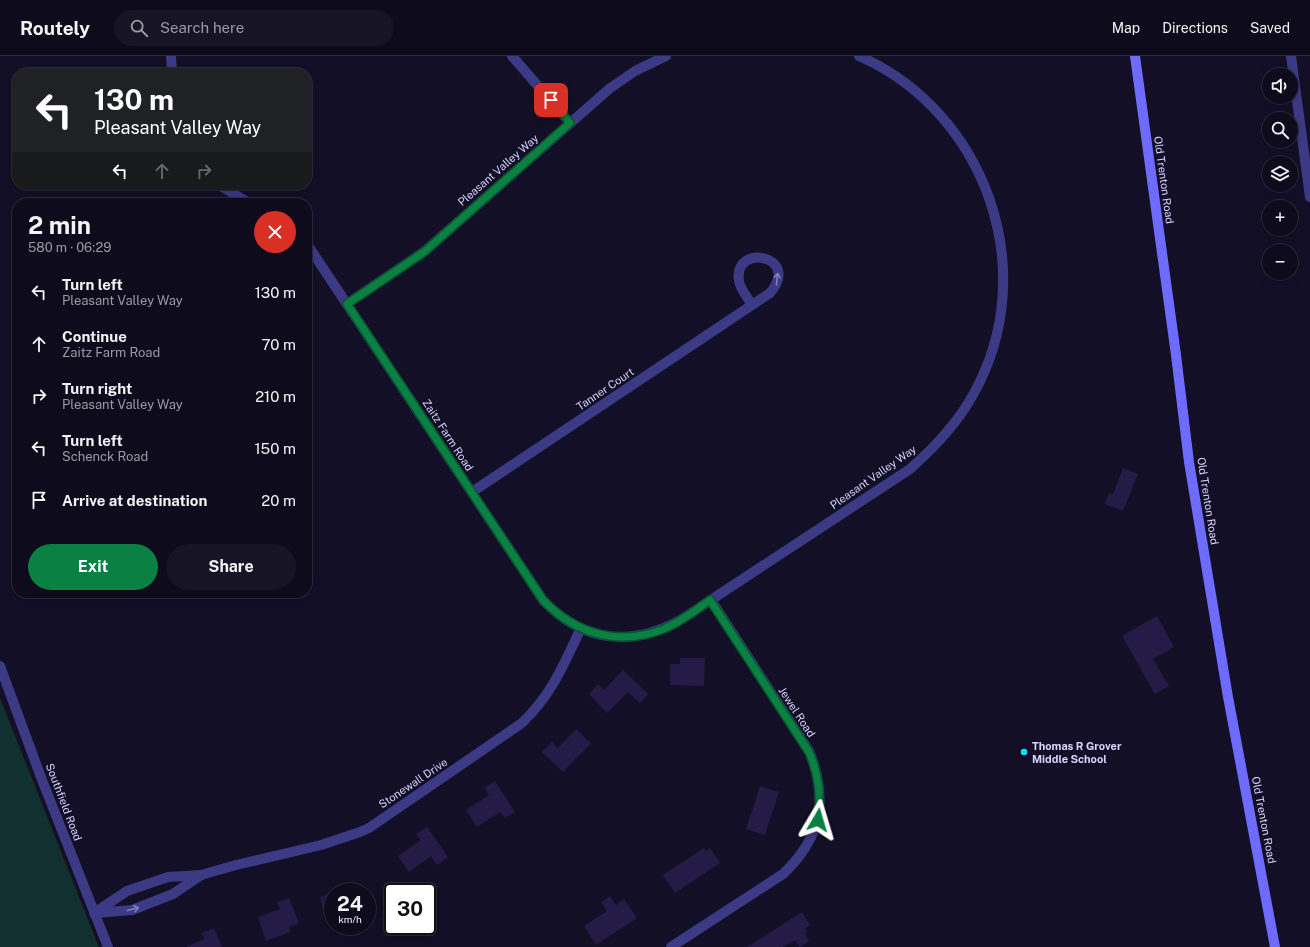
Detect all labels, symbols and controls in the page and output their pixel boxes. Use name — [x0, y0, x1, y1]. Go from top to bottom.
search box — [114, 10, 394, 46]
text: Routely — [20, 17, 90, 39]
icon: search — [128, 17, 150, 39]
text: Search here — [160, 19, 244, 36]
text: Map — [1112, 20, 1140, 36]
text: Directions — [1162, 20, 1228, 36]
text: Saved — [1250, 20, 1290, 36]
map controls — [1262, 68, 1298, 280]
button: sound — [1262, 68, 1298, 104]
text: 130 m — [94, 83, 174, 116]
pin — [534, 83, 568, 117]
icon: left — [28, 84, 80, 136]
icon: arrive — [540, 89, 562, 111]
button: search — [1262, 112, 1298, 148]
text: Pleasant Valley Way — [94, 117, 261, 138]
street label: Pleasant Valley Way — [456, 132, 541, 208]
street label: Old Trenton Road — [1152, 135, 1176, 225]
button: layers — [1262, 156, 1298, 192]
icon: left — [109, 160, 131, 182]
icon: ahead — [151, 160, 173, 182]
icon: right — [193, 160, 215, 182]
button: + — [1262, 200, 1298, 236]
text: 2 min — [28, 211, 91, 239]
button: close — [254, 211, 296, 253]
text: 580 m · 06:29 — [28, 240, 111, 255]
button: − — [1262, 244, 1298, 280]
one-way arrow — [774, 273, 781, 286]
text: Turn left — [62, 276, 123, 293]
icon: left — [28, 281, 50, 303]
text: 130 m — [255, 284, 296, 301]
text: Pleasant Valley Way — [62, 293, 183, 308]
text: Continue — [62, 328, 127, 345]
icon: ahead — [28, 333, 50, 355]
text: 70 m — [261, 336, 296, 353]
text: Zaitz Farm Road — [62, 345, 160, 360]
street label: Tanner Court — [574, 365, 636, 413]
text: Turn right — [62, 380, 132, 397]
icon: right — [28, 385, 50, 407]
text: 210 m — [255, 388, 296, 405]
text: Pleasant Valley Way — [62, 397, 183, 412]
street label: Zaitz Farm Road — [420, 397, 476, 473]
text: Turn left — [62, 432, 123, 449]
icon: left — [28, 437, 50, 459]
text: 150 m — [254, 440, 296, 457]
street label: Pleasant Valley Way — [828, 443, 918, 511]
text: Schenck Road — [62, 449, 148, 464]
street label: Old Trenton Road — [1195, 456, 1221, 546]
icon: arrive — [28, 489, 50, 511]
text: Arrive at destination — [62, 492, 207, 509]
text: 20 m — [261, 492, 296, 509]
button: Exit — [28, 544, 158, 590]
button: Share — [166, 544, 296, 590]
street label: Jewel Road — [776, 685, 818, 739]
place label: Thomas R Grover Middle School — [1032, 740, 1122, 765]
marker: Thomas R Grover Middle School — [1019, 747, 1029, 757]
street label: Stonewall Drive — [376, 756, 450, 810]
street label: Southfield Road — [44, 762, 84, 842]
street label: Old Trenton Road — [1250, 775, 1278, 865]
position arrow — [797, 799, 839, 841]
speed limit sign: 30 — [384, 883, 436, 935]
text: 24 — [337, 892, 363, 916]
one-way arrow — [126, 905, 139, 912]
text: km/h — [338, 913, 362, 925]

